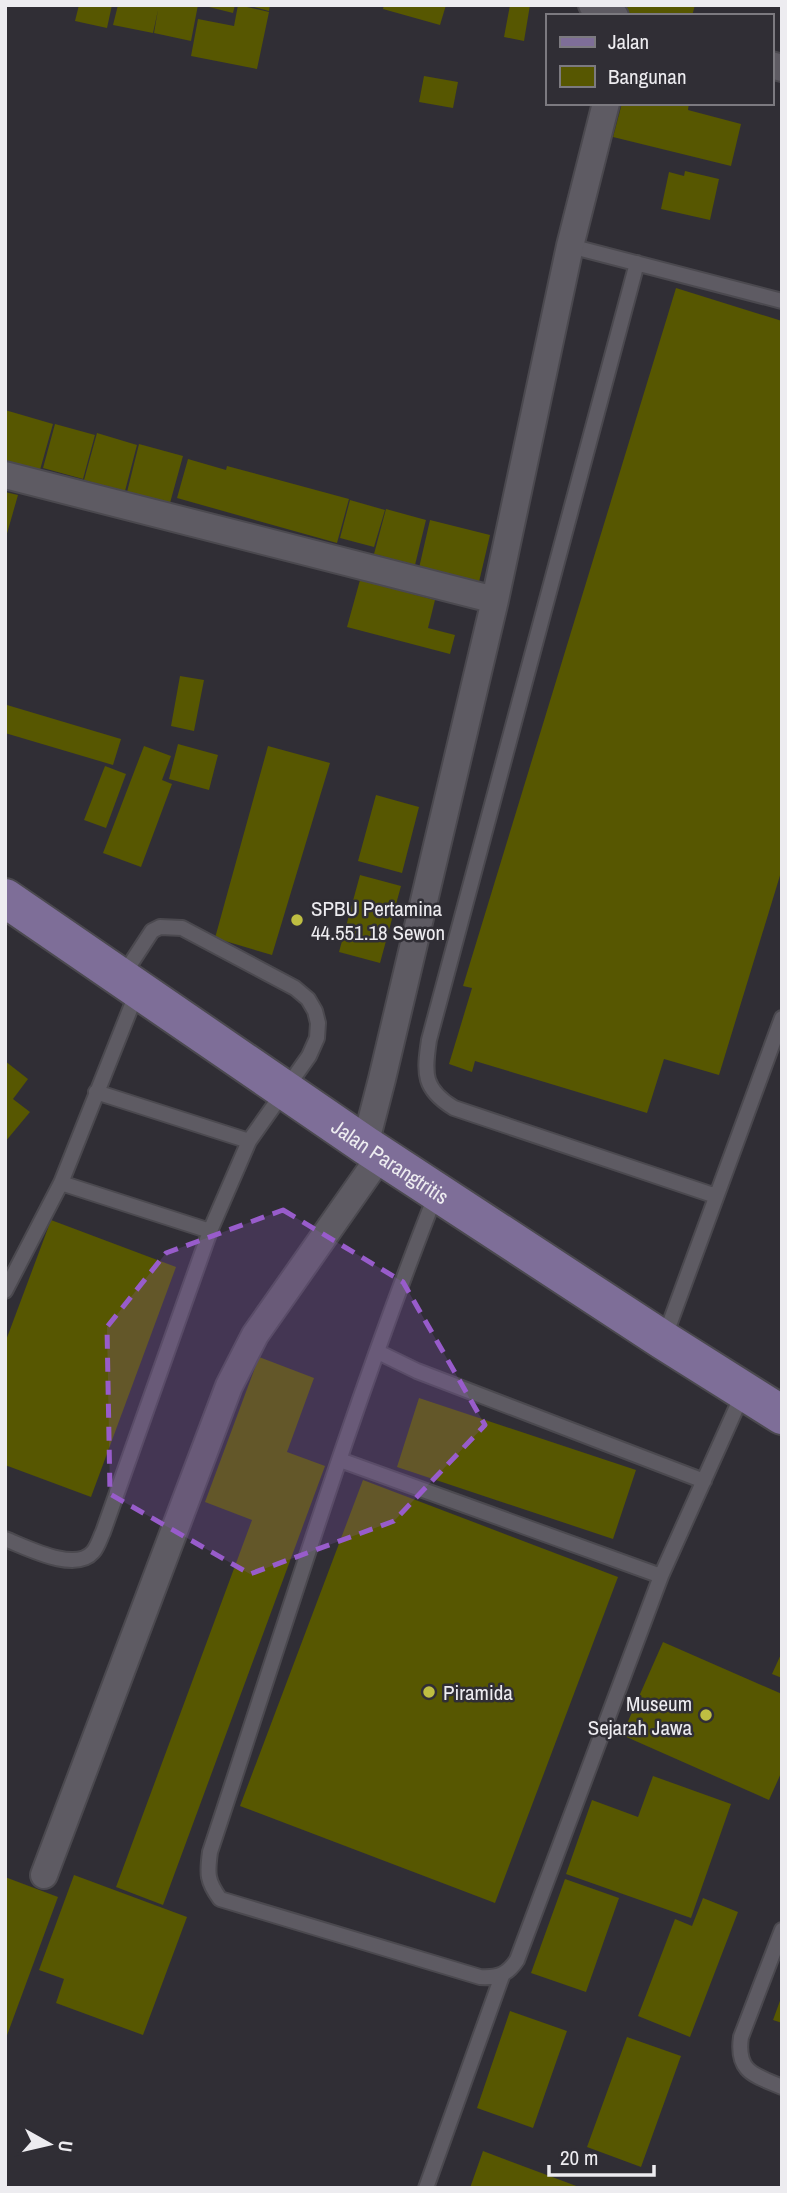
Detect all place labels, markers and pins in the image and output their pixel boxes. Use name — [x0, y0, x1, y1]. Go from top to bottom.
place label: SPBU Pertamina 44.551.18 Sewon — [311, 894, 445, 947]
marker: SPBU Pertamina 44.551.18 Sewon — [289, 912, 305, 928]
place label: Piramida — [443, 1678, 513, 1707]
marker: Piramida — [421, 1684, 437, 1700]
place label: Museum Sejarah Jawa — [588, 1689, 692, 1742]
marker: Museum Sejarah Jawa — [698, 1707, 714, 1723]

